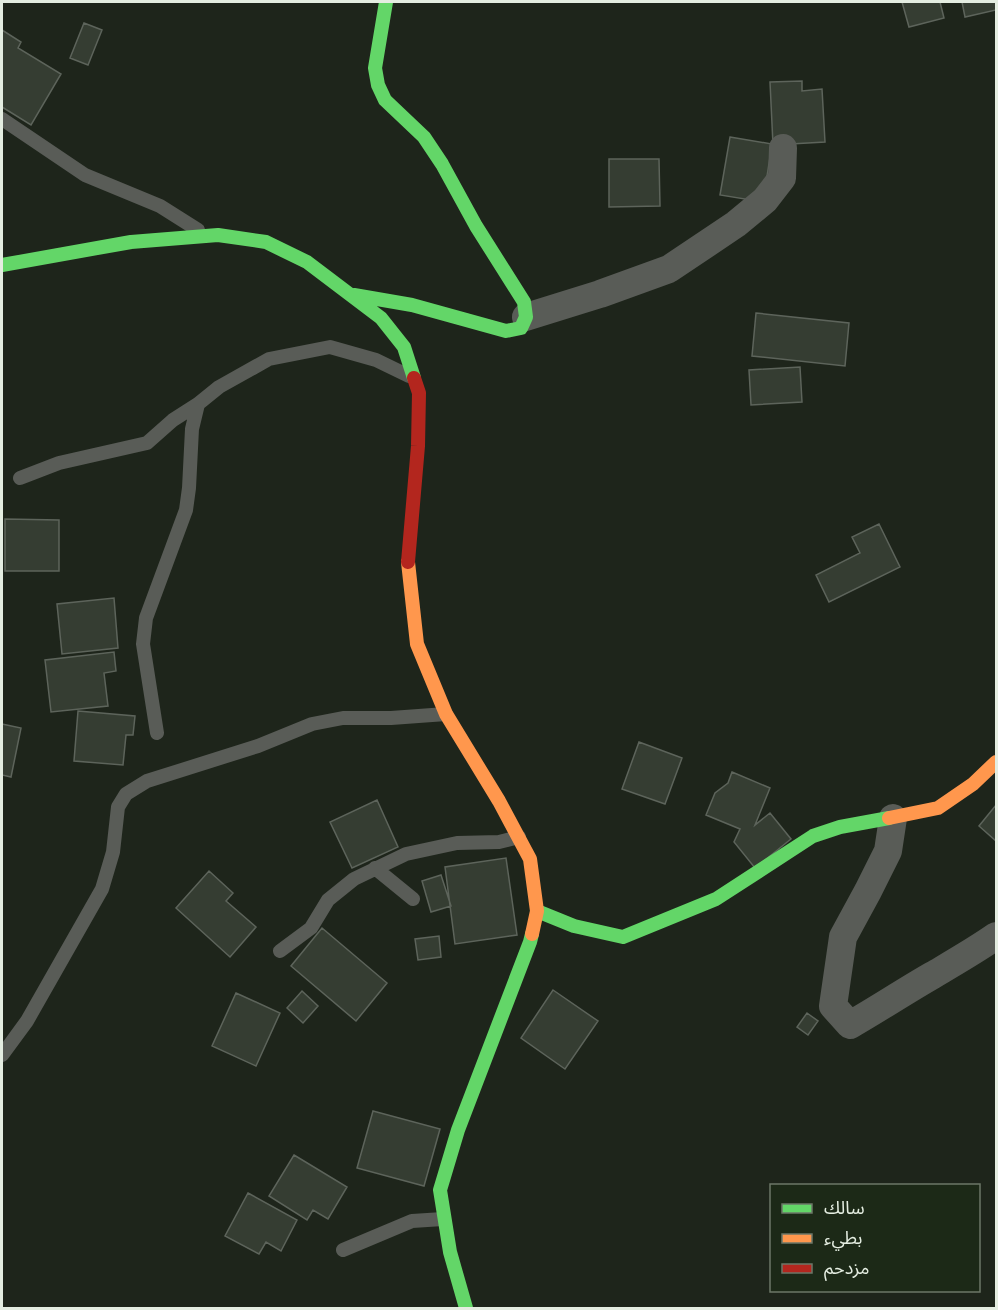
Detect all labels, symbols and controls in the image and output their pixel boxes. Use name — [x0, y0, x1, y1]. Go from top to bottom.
legend — [770, 1184, 980, 1292]
text: سالك — [824, 1198, 865, 1221]
text: بطيء — [824, 1228, 862, 1251]
text: مزدحم — [824, 1258, 869, 1281]

